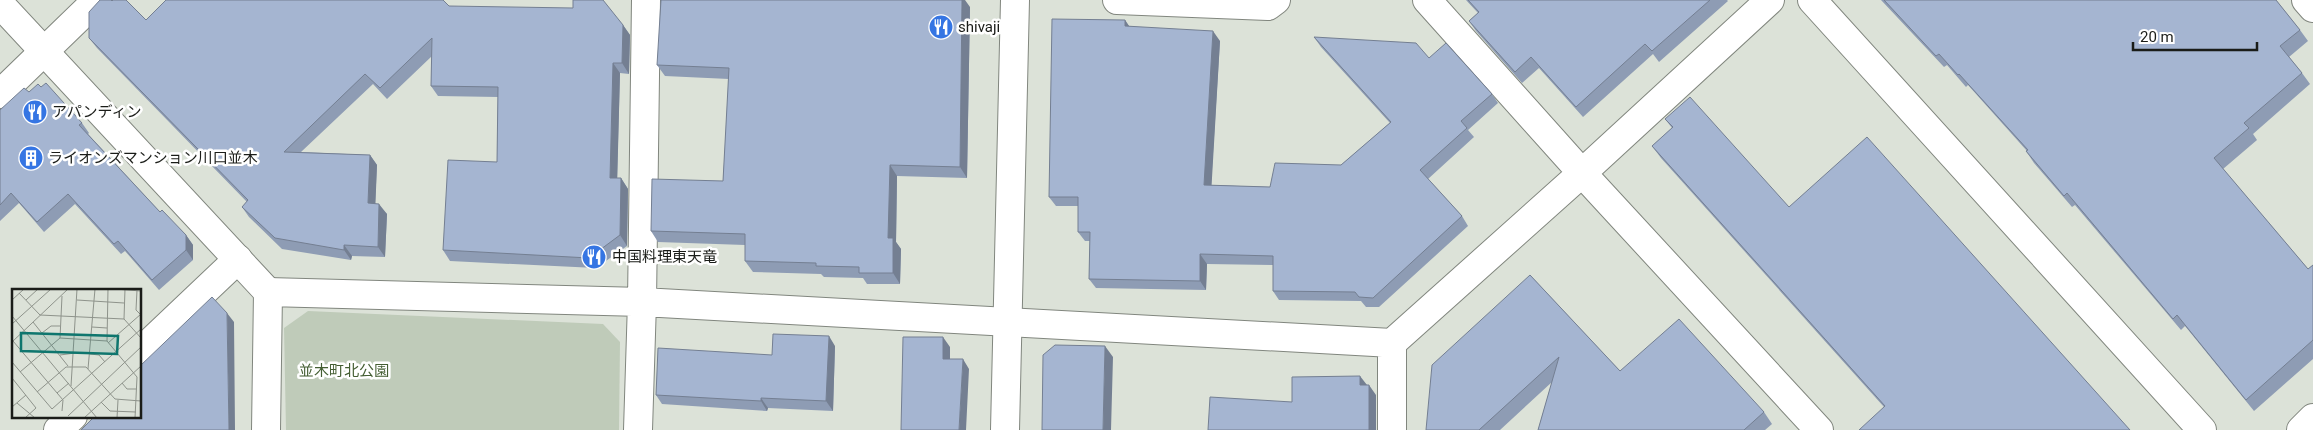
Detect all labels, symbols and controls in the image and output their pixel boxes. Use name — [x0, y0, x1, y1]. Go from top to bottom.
restaurant icon: shivaji — [928, 14, 954, 40]
place label: shivaji — [958, 18, 1000, 36]
scale bar — [2133, 20, 2257, 52]
text: 20 m — [2140, 28, 2174, 46]
restaurant icon: アパンディン — [22, 99, 48, 125]
place label: アパンディン — [52, 103, 141, 121]
building icon: ライオンズマンション川口並木 — [18, 145, 44, 171]
place label: ライオンズマンション川口並木 — [48, 149, 258, 167]
restaurant icon: 中国料理東天竜 — [581, 244, 607, 270]
place label: 中国料理東天竜 — [612, 248, 717, 266]
inset map — [12, 289, 141, 418]
park label: 並木町北公園 — [299, 362, 389, 380]

